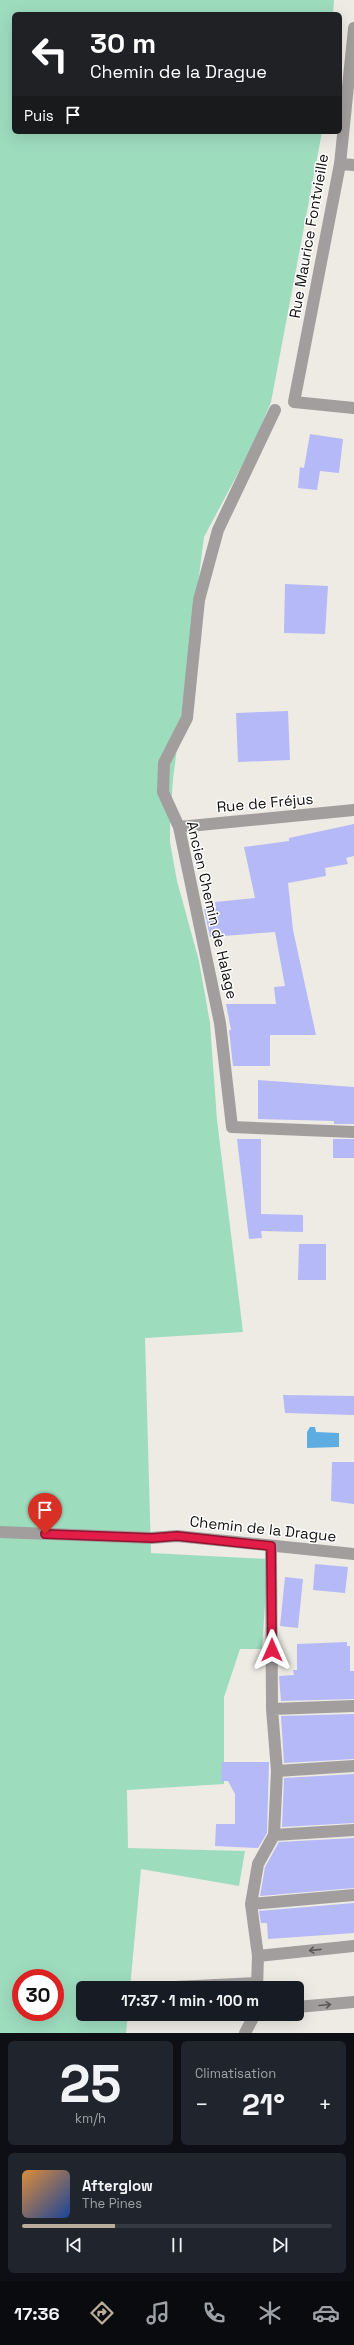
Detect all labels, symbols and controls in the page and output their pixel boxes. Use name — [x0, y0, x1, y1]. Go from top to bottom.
text: 30 m — [90, 25, 156, 61]
icon: left — [24, 28, 76, 80]
text: Chemin de la Drague — [90, 60, 267, 83]
icon: arrive — [62, 104, 84, 126]
text: Puis — [24, 106, 54, 125]
street label: Rue Maurice Fontvieille — [285, 152, 332, 320]
street label: Rue de Fréjus — [216, 789, 314, 816]
street label: Ancien Chemin de Halage — [183, 819, 242, 1001]
pin — [28, 1493, 62, 1534]
icon: arrive — [34, 1499, 56, 1521]
street label: Chemin de la Drague — [189, 1511, 337, 1546]
position arrow — [251, 1629, 293, 1671]
one-way arrow — [309, 1946, 322, 1954]
speed limit sign: 30 — [12, 1969, 64, 2021]
text: 17:37 · 1 min · 100 m — [121, 1991, 259, 2010]
one-way arrow — [319, 2001, 332, 2008]
text: 25 — [59, 2051, 122, 2117]
text: Climatisation — [195, 2065, 276, 2082]
text: 21° — [242, 2085, 285, 2124]
text: − — [195, 2090, 209, 2118]
text: + — [318, 2090, 332, 2118]
text: km/h — [75, 2110, 106, 2127]
text: Afterglow — [82, 2176, 153, 2195]
text: The Pines — [82, 2195, 142, 2212]
icon: previous — [63, 2234, 85, 2256]
icon: pause — [166, 2234, 188, 2256]
icon: next — [269, 2234, 291, 2256]
icon: directions — [88, 2299, 116, 2327]
icon: music — [144, 2299, 172, 2327]
icon: phone — [200, 2299, 228, 2327]
icon: climate — [256, 2299, 284, 2327]
icon: car — [312, 2299, 340, 2327]
text: 17:36 — [14, 2302, 60, 2325]

